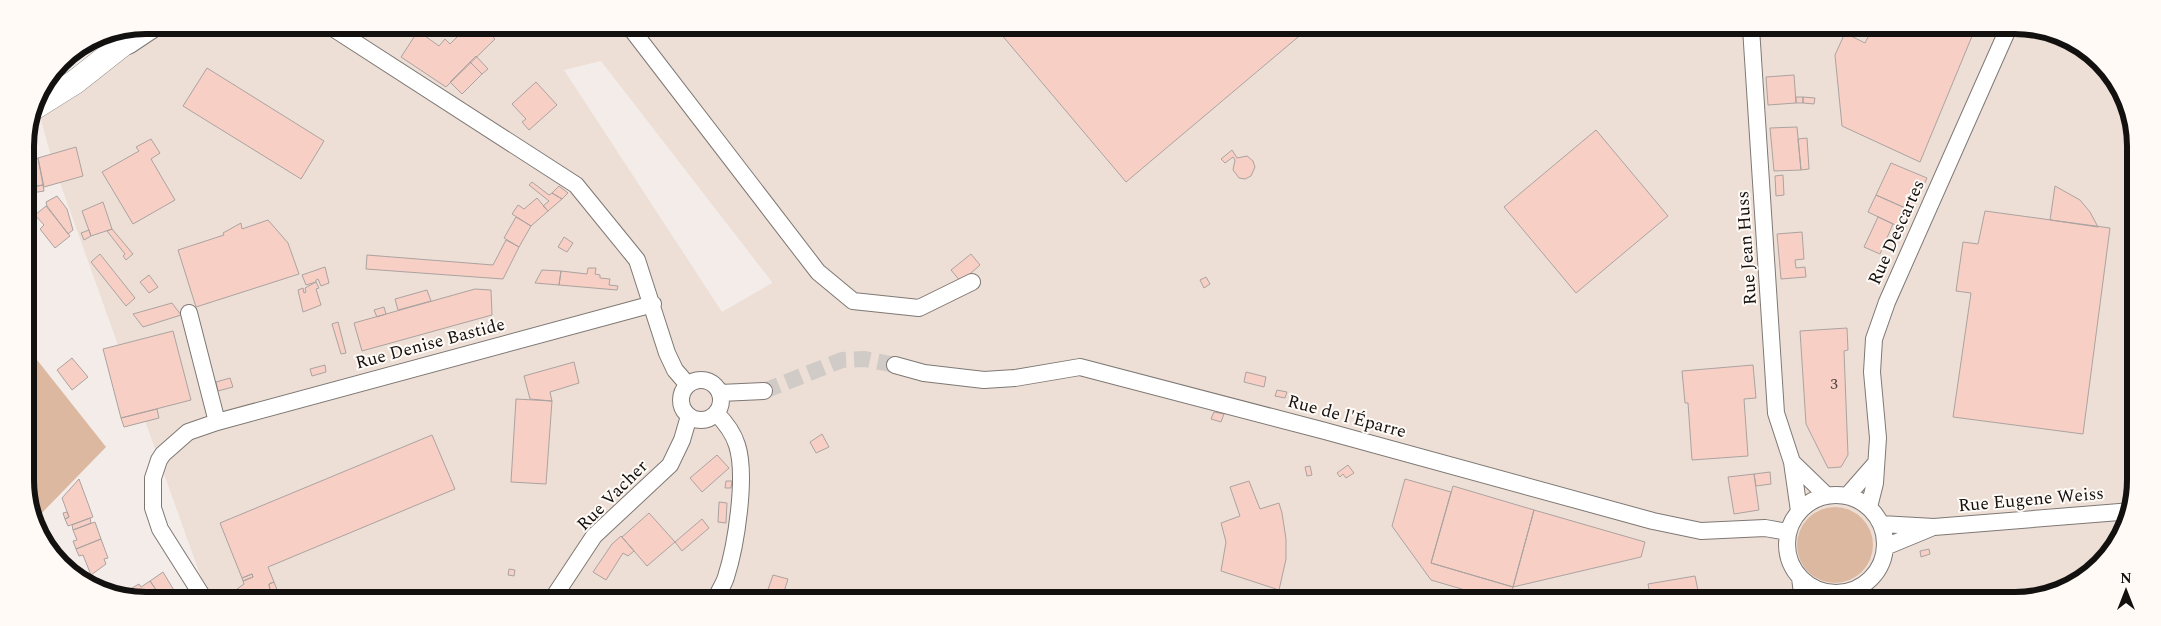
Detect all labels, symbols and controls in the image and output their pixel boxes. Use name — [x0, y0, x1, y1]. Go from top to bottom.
street label: Rue Descartes — [1861, 175, 1932, 289]
street label: Rue Jean Huss — [1729, 190, 1764, 306]
street label: Rue Denise Bastide — [352, 311, 508, 376]
house number: 3 — [1830, 373, 1838, 396]
street label: Rue de l'Éparre — [1284, 388, 1409, 445]
street label: Rue Vacher — [570, 453, 654, 537]
street label: Rue Eugene Weiss — [1957, 480, 2105, 519]
north arrow — [2101, 566, 2151, 616]
text: N — [2120, 568, 2132, 589]

